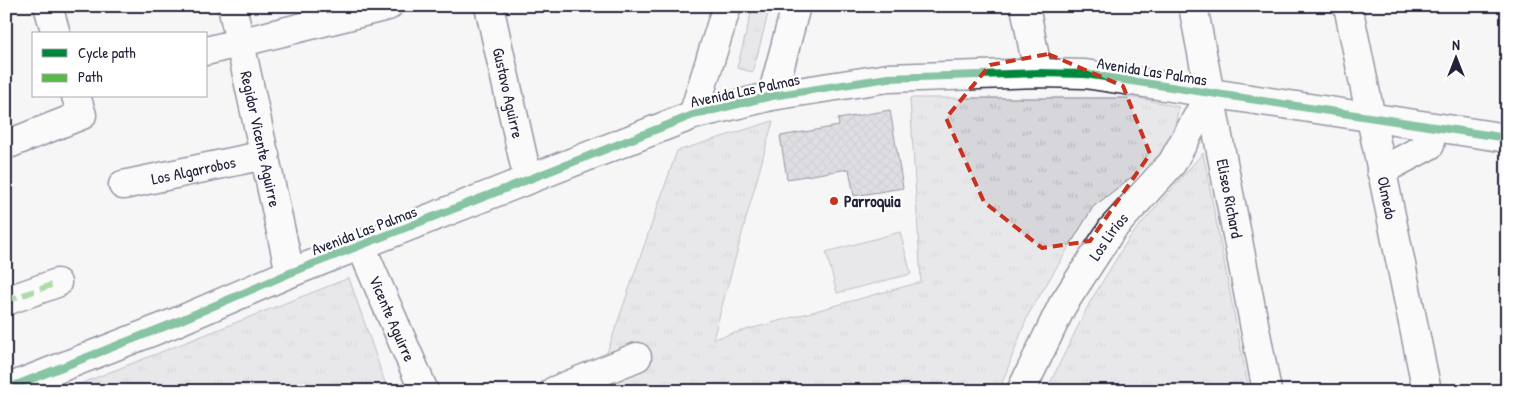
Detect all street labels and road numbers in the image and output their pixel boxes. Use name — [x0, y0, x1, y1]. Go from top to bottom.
street label: Gustavo Aguirre — [488, 45, 529, 141]
street label: Avenida Las Palmas — [1095, 51, 1209, 91]
street label: Avenida Las Palmas — [688, 68, 802, 112]
street label: Regidor Vicente Aguirre — [235, 69, 286, 210]
street label: Los Algarrobos — [149, 150, 238, 190]
street label: Eliseo Richard — [1212, 157, 1248, 240]
street label: Olmedo — [1372, 175, 1403, 222]
street label: Avenida Las Palmas — [308, 200, 420, 260]
street label: Los Lirios — [1084, 208, 1133, 265]
street label: Vicente Aguirre — [364, 272, 421, 365]

